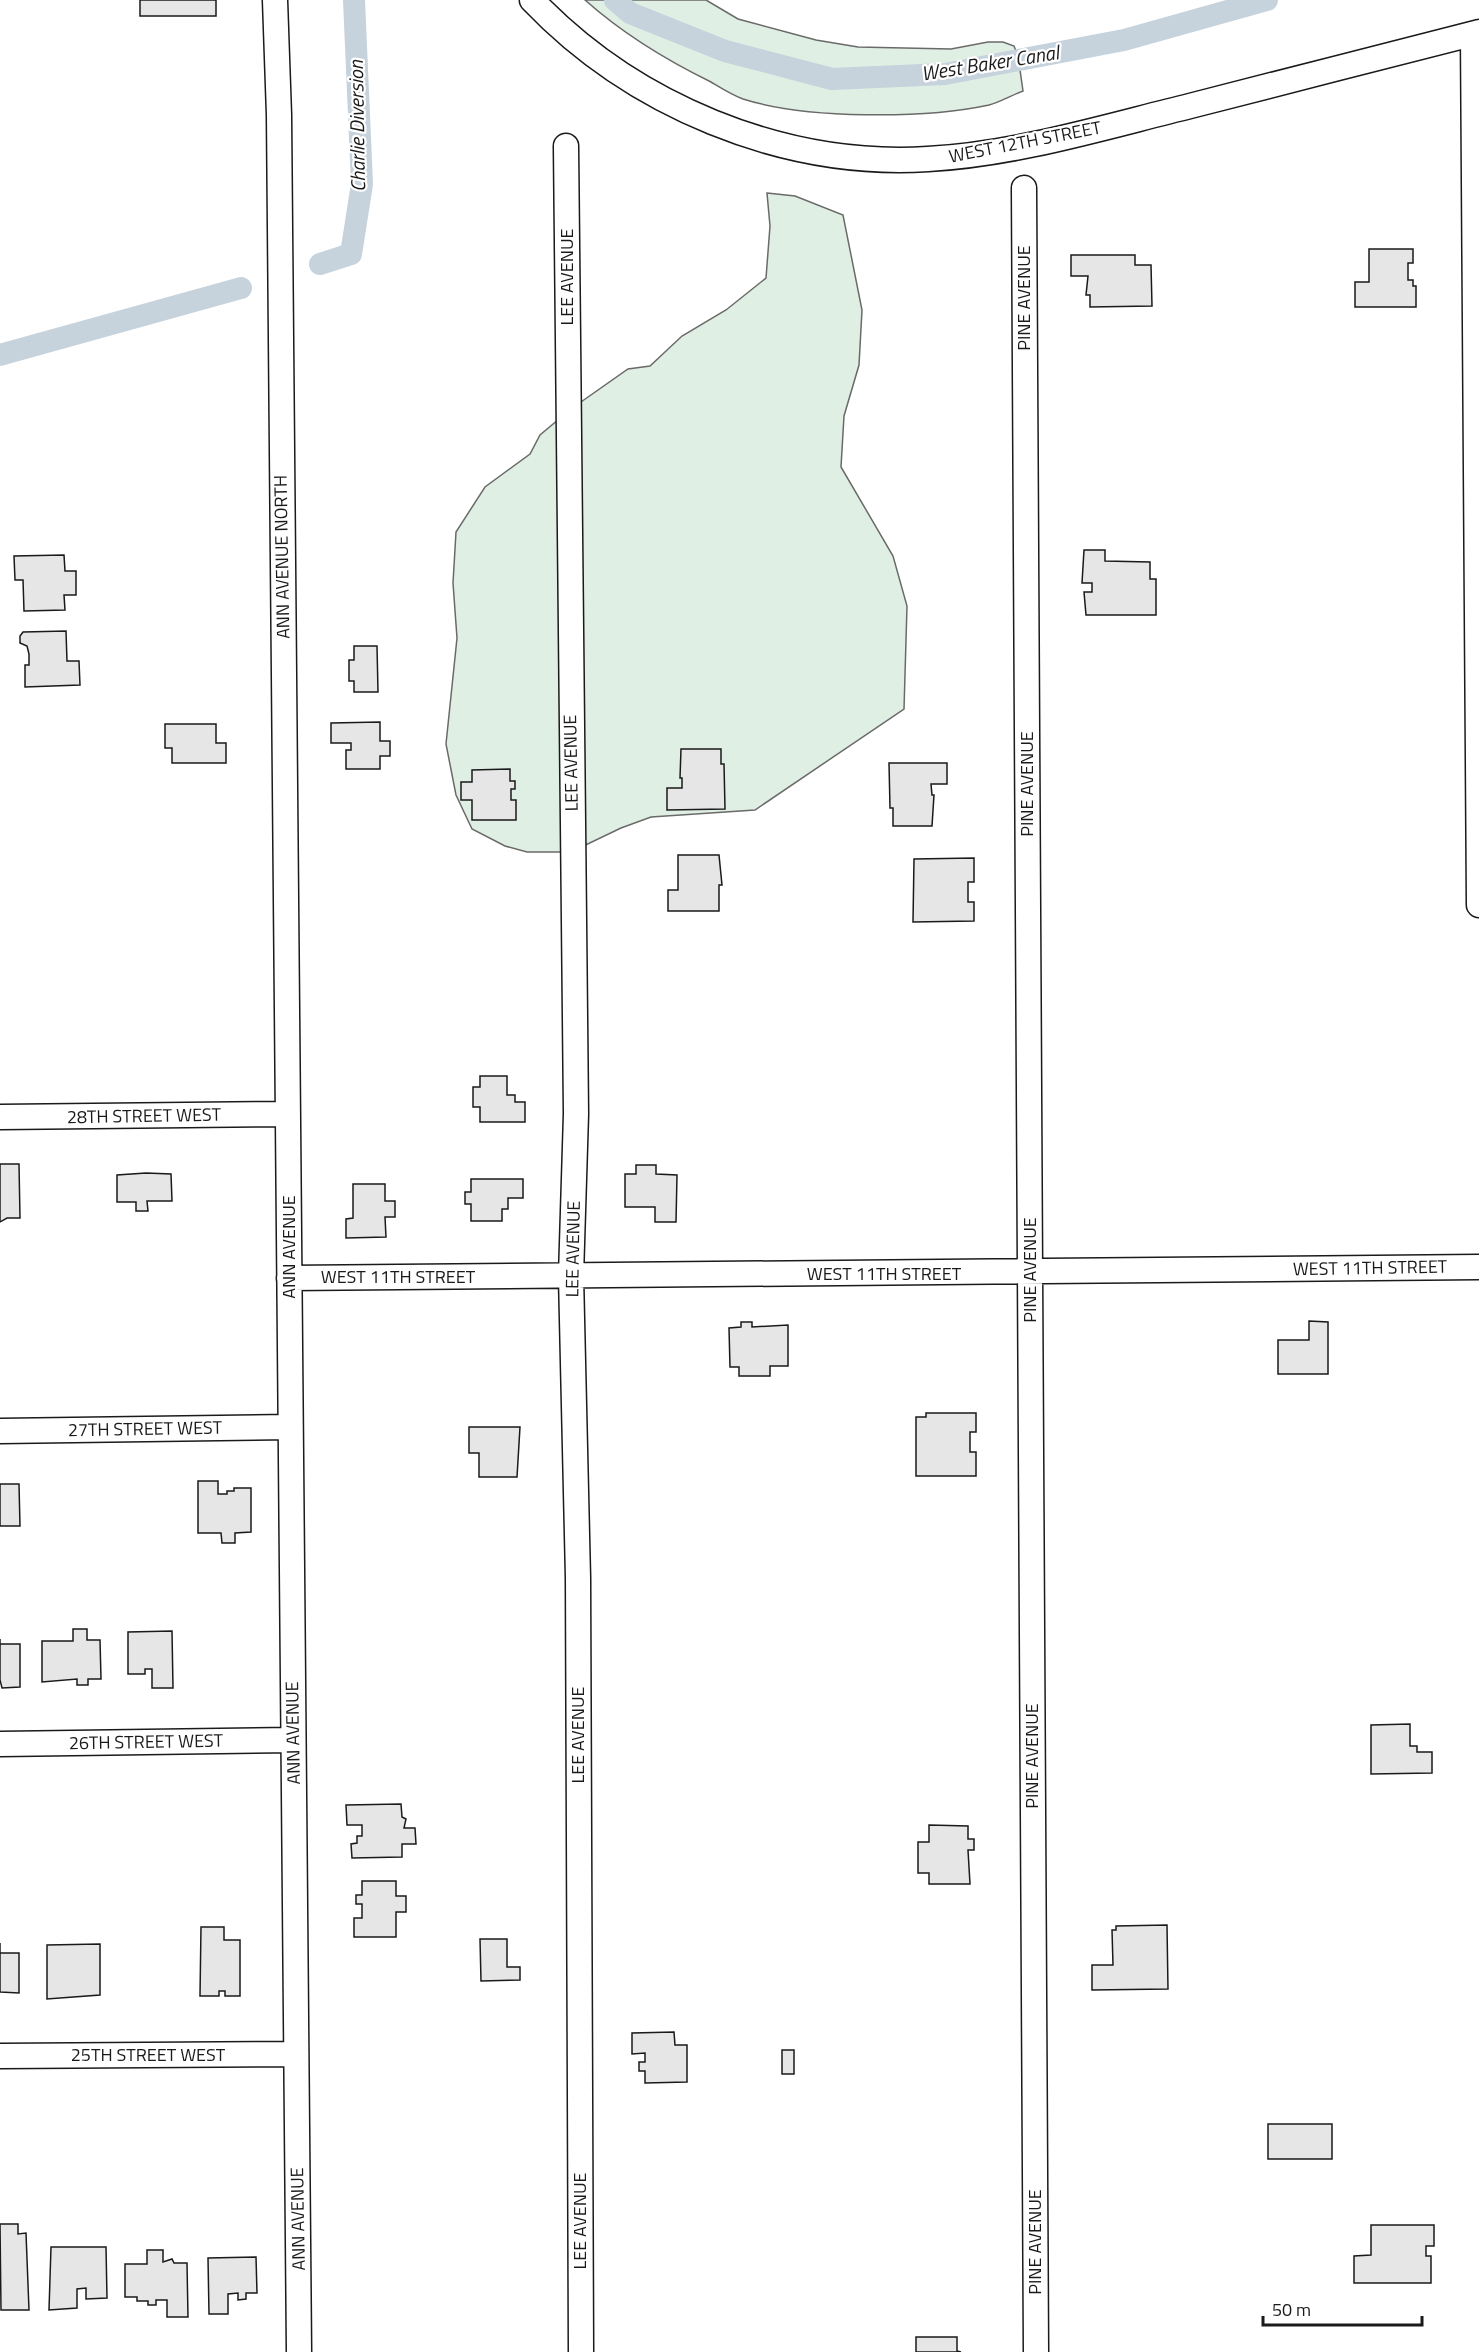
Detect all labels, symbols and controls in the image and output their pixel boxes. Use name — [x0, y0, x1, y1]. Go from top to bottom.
water label: West Baker Canal — [919, 36, 1064, 89]
water label: Charlie Diversion — [340, 59, 373, 192]
street label: WEST 12TH STREET — [947, 113, 1104, 169]
street label: LEE AVENUE — [553, 229, 580, 325]
street label: PINE AVENUE — [1010, 245, 1037, 351]
street label: ANN AVENUE NORTH — [267, 475, 296, 639]
street label: LEE AVENUE — [556, 714, 585, 812]
street label: PINE AVENUE — [1013, 731, 1040, 837]
street label: 28TH STREET WEST — [67, 1101, 222, 1130]
street label: ANN AVENUE — [275, 1195, 302, 1299]
street label: LEE AVENUE — [558, 1200, 587, 1298]
street label: PINE AVENUE — [1016, 1217, 1043, 1323]
street label: WEST 11TH STREET — [1293, 1253, 1448, 1282]
street label: WEST 11TH STREET — [807, 1260, 962, 1287]
street label: WEST 11TH STREET — [321, 1263, 476, 1290]
street label: 27TH STREET WEST — [68, 1414, 223, 1443]
street label: ANN AVENUE — [278, 1681, 307, 1785]
street label: LEE AVENUE — [564, 1687, 591, 1783]
street label: PINE AVENUE — [1018, 1703, 1045, 1809]
street label: 26TH STREET WEST — [69, 1727, 224, 1756]
street label: 25TH STREET WEST — [71, 2041, 226, 2068]
street label: ANN AVENUE — [283, 2167, 312, 2271]
street label: LEE AVENUE — [566, 2173, 593, 2269]
street label: PINE AVENUE — [1021, 2189, 1048, 2295]
scale bar — [1263, 2289, 1422, 2327]
text: 50 m — [1272, 2296, 1311, 2323]

